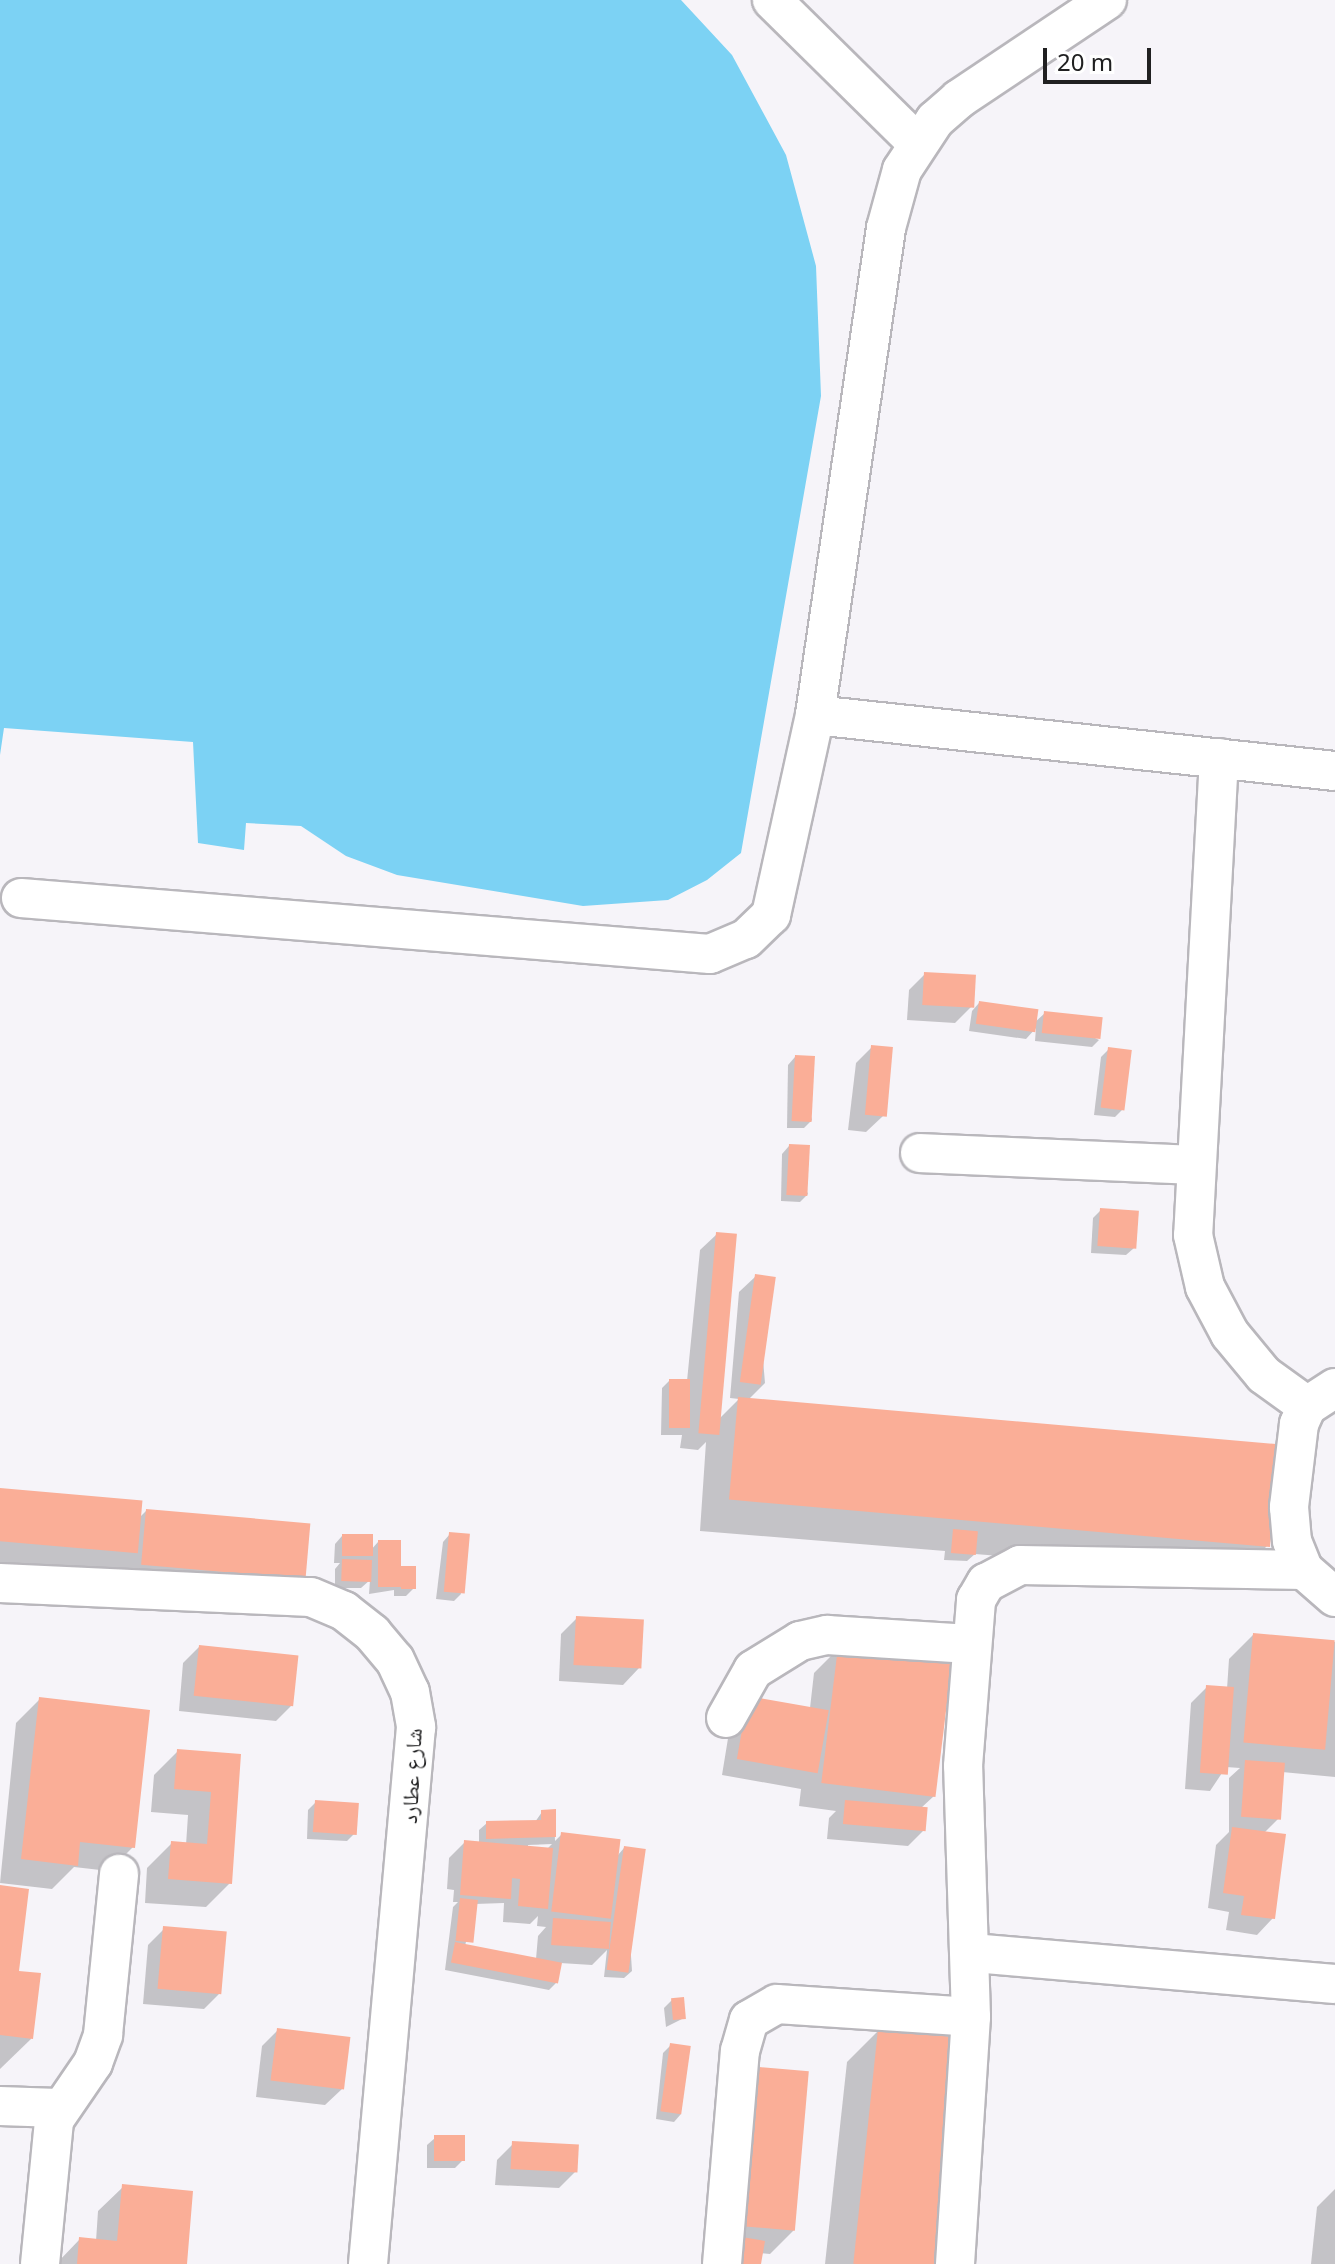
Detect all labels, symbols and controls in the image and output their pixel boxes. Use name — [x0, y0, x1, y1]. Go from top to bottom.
scale bar — [1047, 32, 1155, 82]
text: 20 m — [1057, 45, 1113, 78]
street label: شارع عطارد — [395, 1728, 427, 1824]

